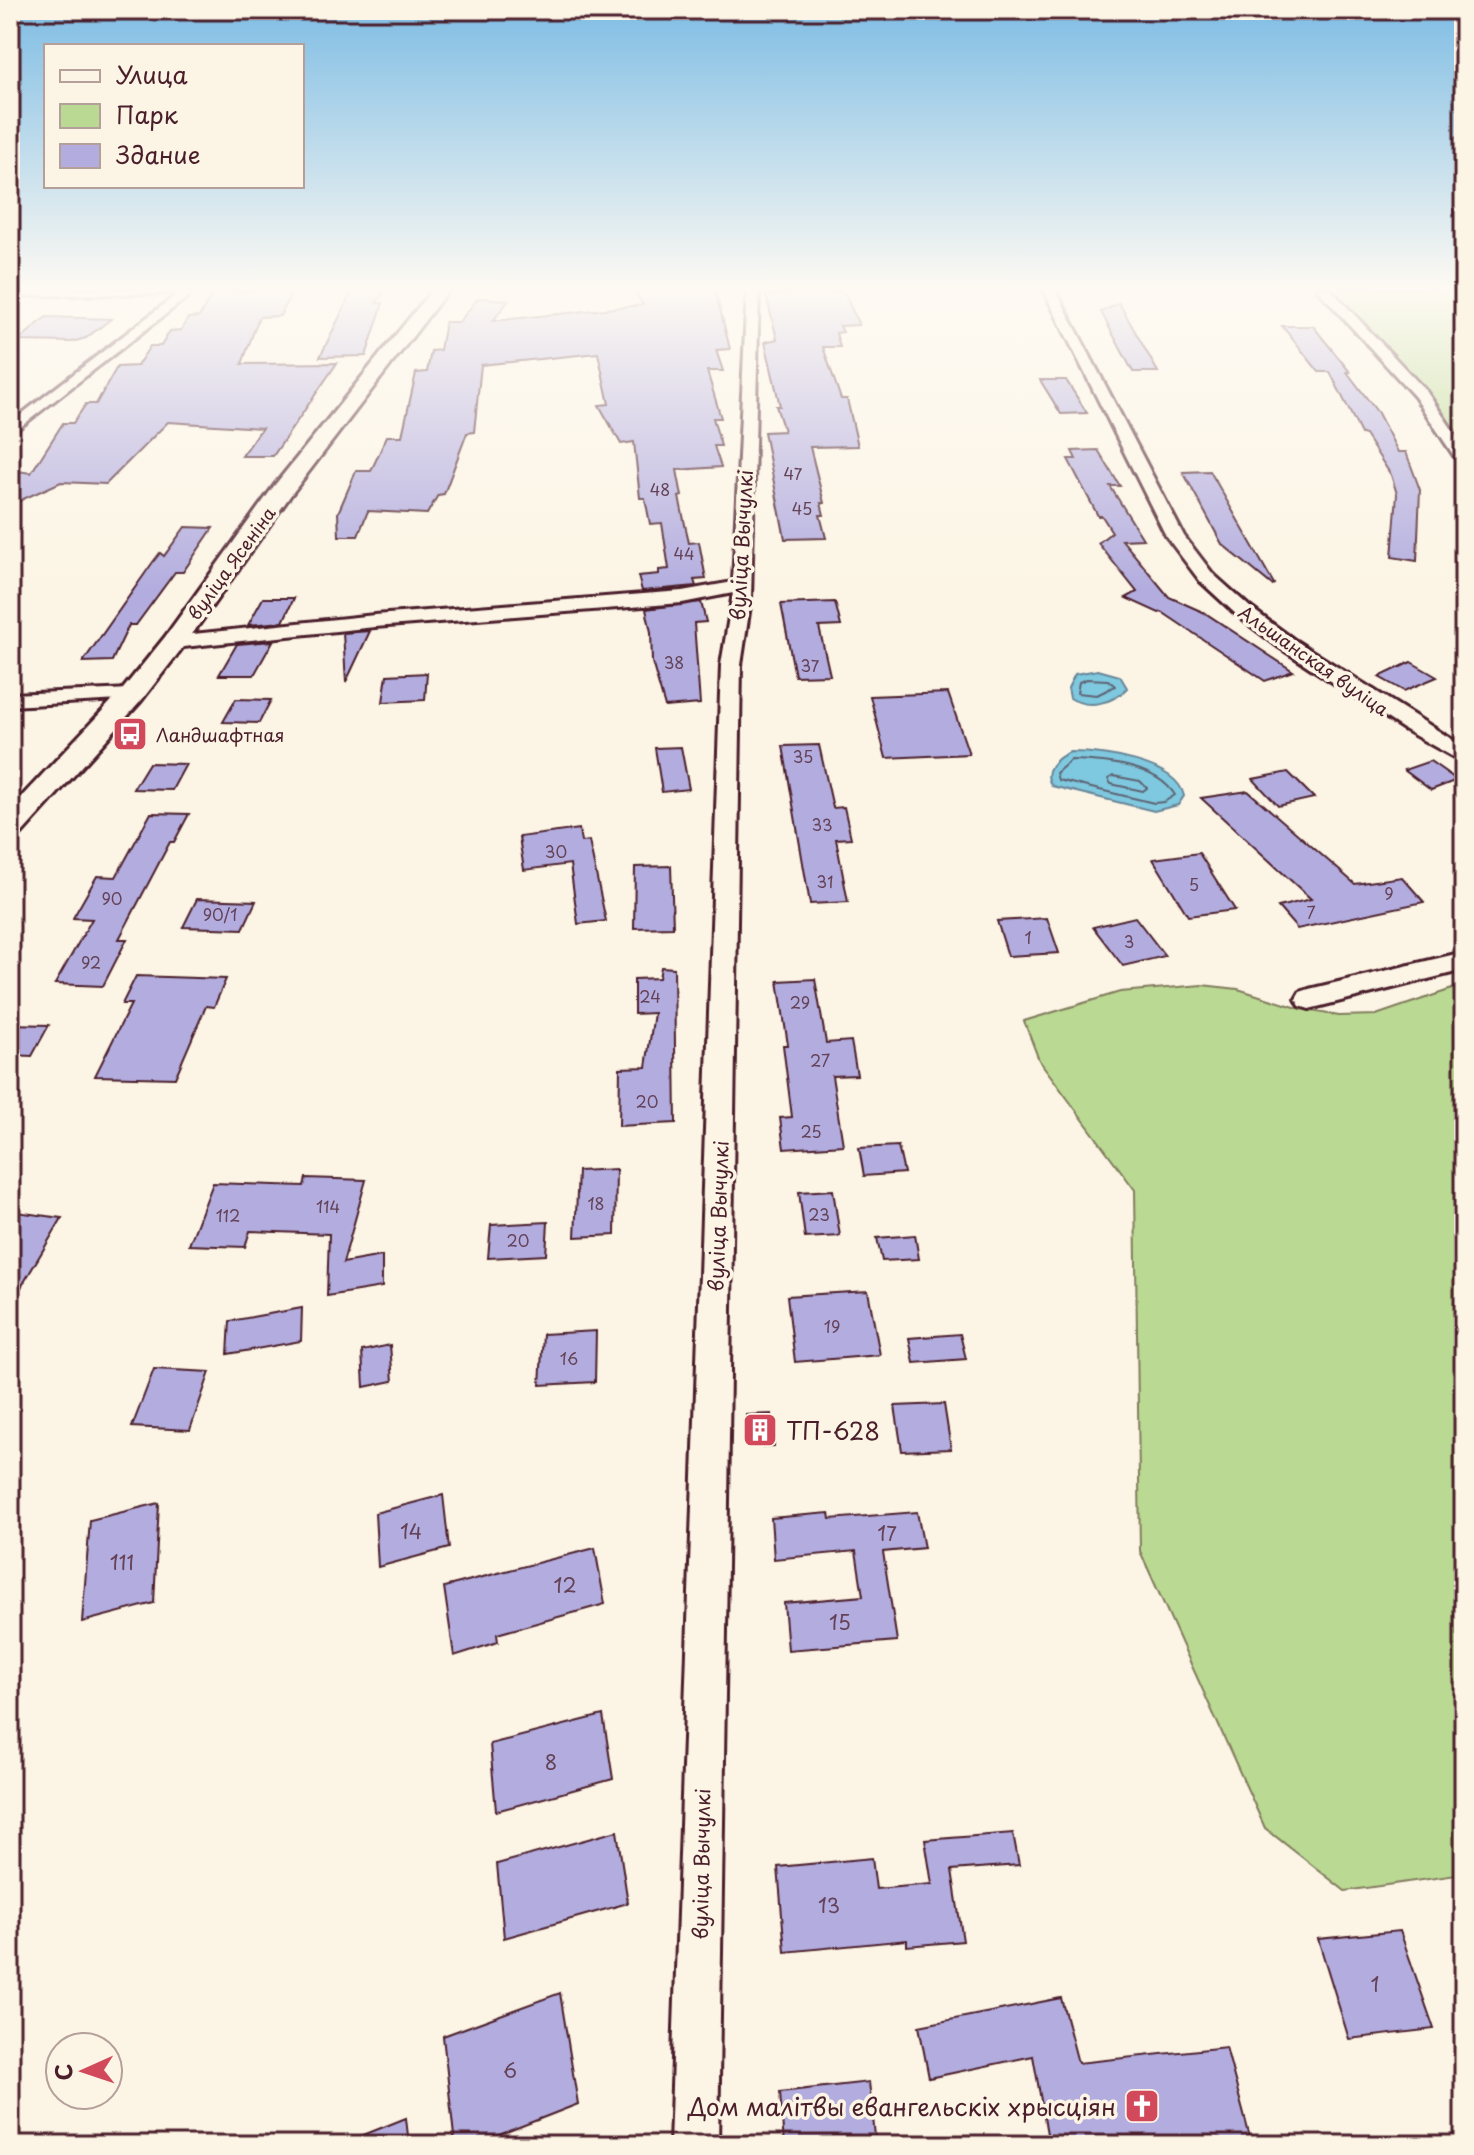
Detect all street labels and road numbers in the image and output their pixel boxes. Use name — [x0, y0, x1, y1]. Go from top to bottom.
street label: вуліца Вычулкі — [722, 469, 760, 621]
street label: вуліца Ясеніна — [181, 500, 282, 625]
street label: Альшанская вуліца — [1233, 598, 1395, 722]
street label: вуліца Вычулкі — [700, 1140, 736, 1292]
street label: вуліца Вычулкі — [685, 1788, 717, 1940]

